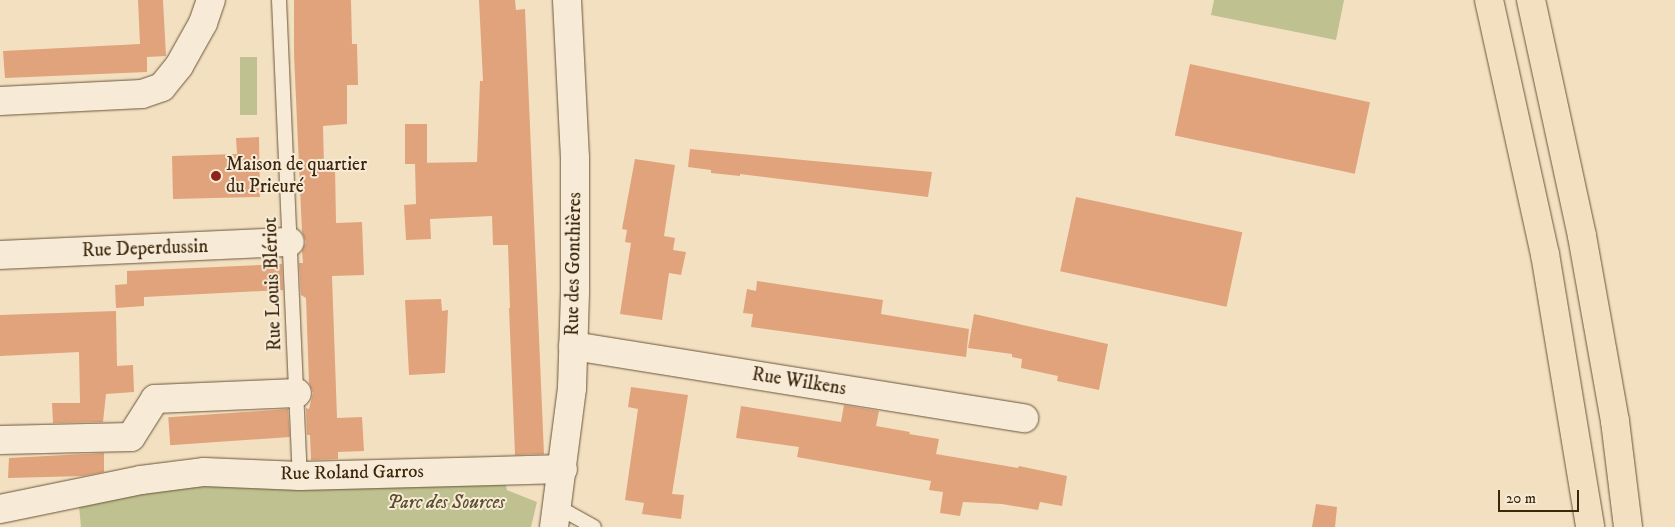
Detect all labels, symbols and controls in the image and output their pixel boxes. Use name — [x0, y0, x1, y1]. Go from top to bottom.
place label: Maison de quartier du Prieuré — [226, 154, 367, 198]
marker: Maison de quartier du Prieuré — [210, 170, 222, 182]
street label: Rue des Gonthières — [561, 192, 587, 336]
street label: Rue Louis Blériot — [259, 217, 287, 351]
street label: Rue Deperdussin — [81, 235, 209, 263]
street label: Rue Wilkens — [750, 363, 848, 401]
street label: Rue Roland Garros — [280, 460, 424, 486]
scale bar — [1500, 480, 1581, 512]
text: 20 m — [1506, 489, 1536, 508]
park label: Parc des Sources — [387, 492, 505, 514]

